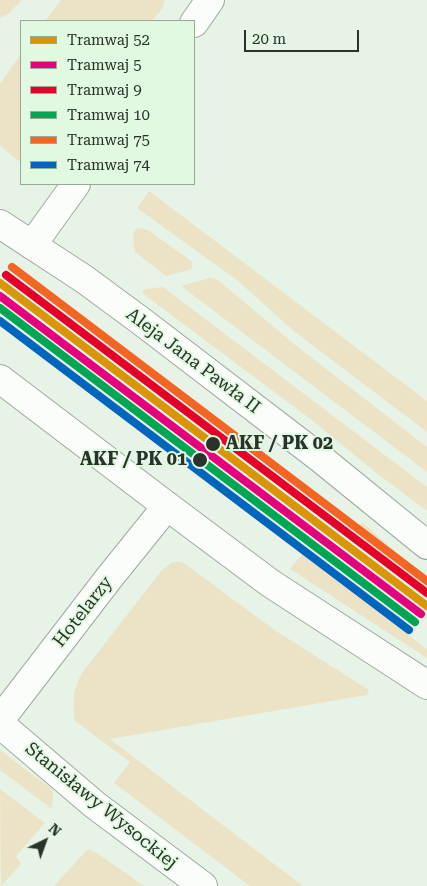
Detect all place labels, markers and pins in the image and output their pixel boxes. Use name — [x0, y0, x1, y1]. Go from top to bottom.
place label: AKF / PK 02 — [226, 433, 333, 455]
marker: AKF / PK 02 — [204, 435, 222, 453]
place label: AKF / PK 01 — [80, 449, 187, 471]
marker: AKF / PK 01 — [191, 451, 209, 469]

